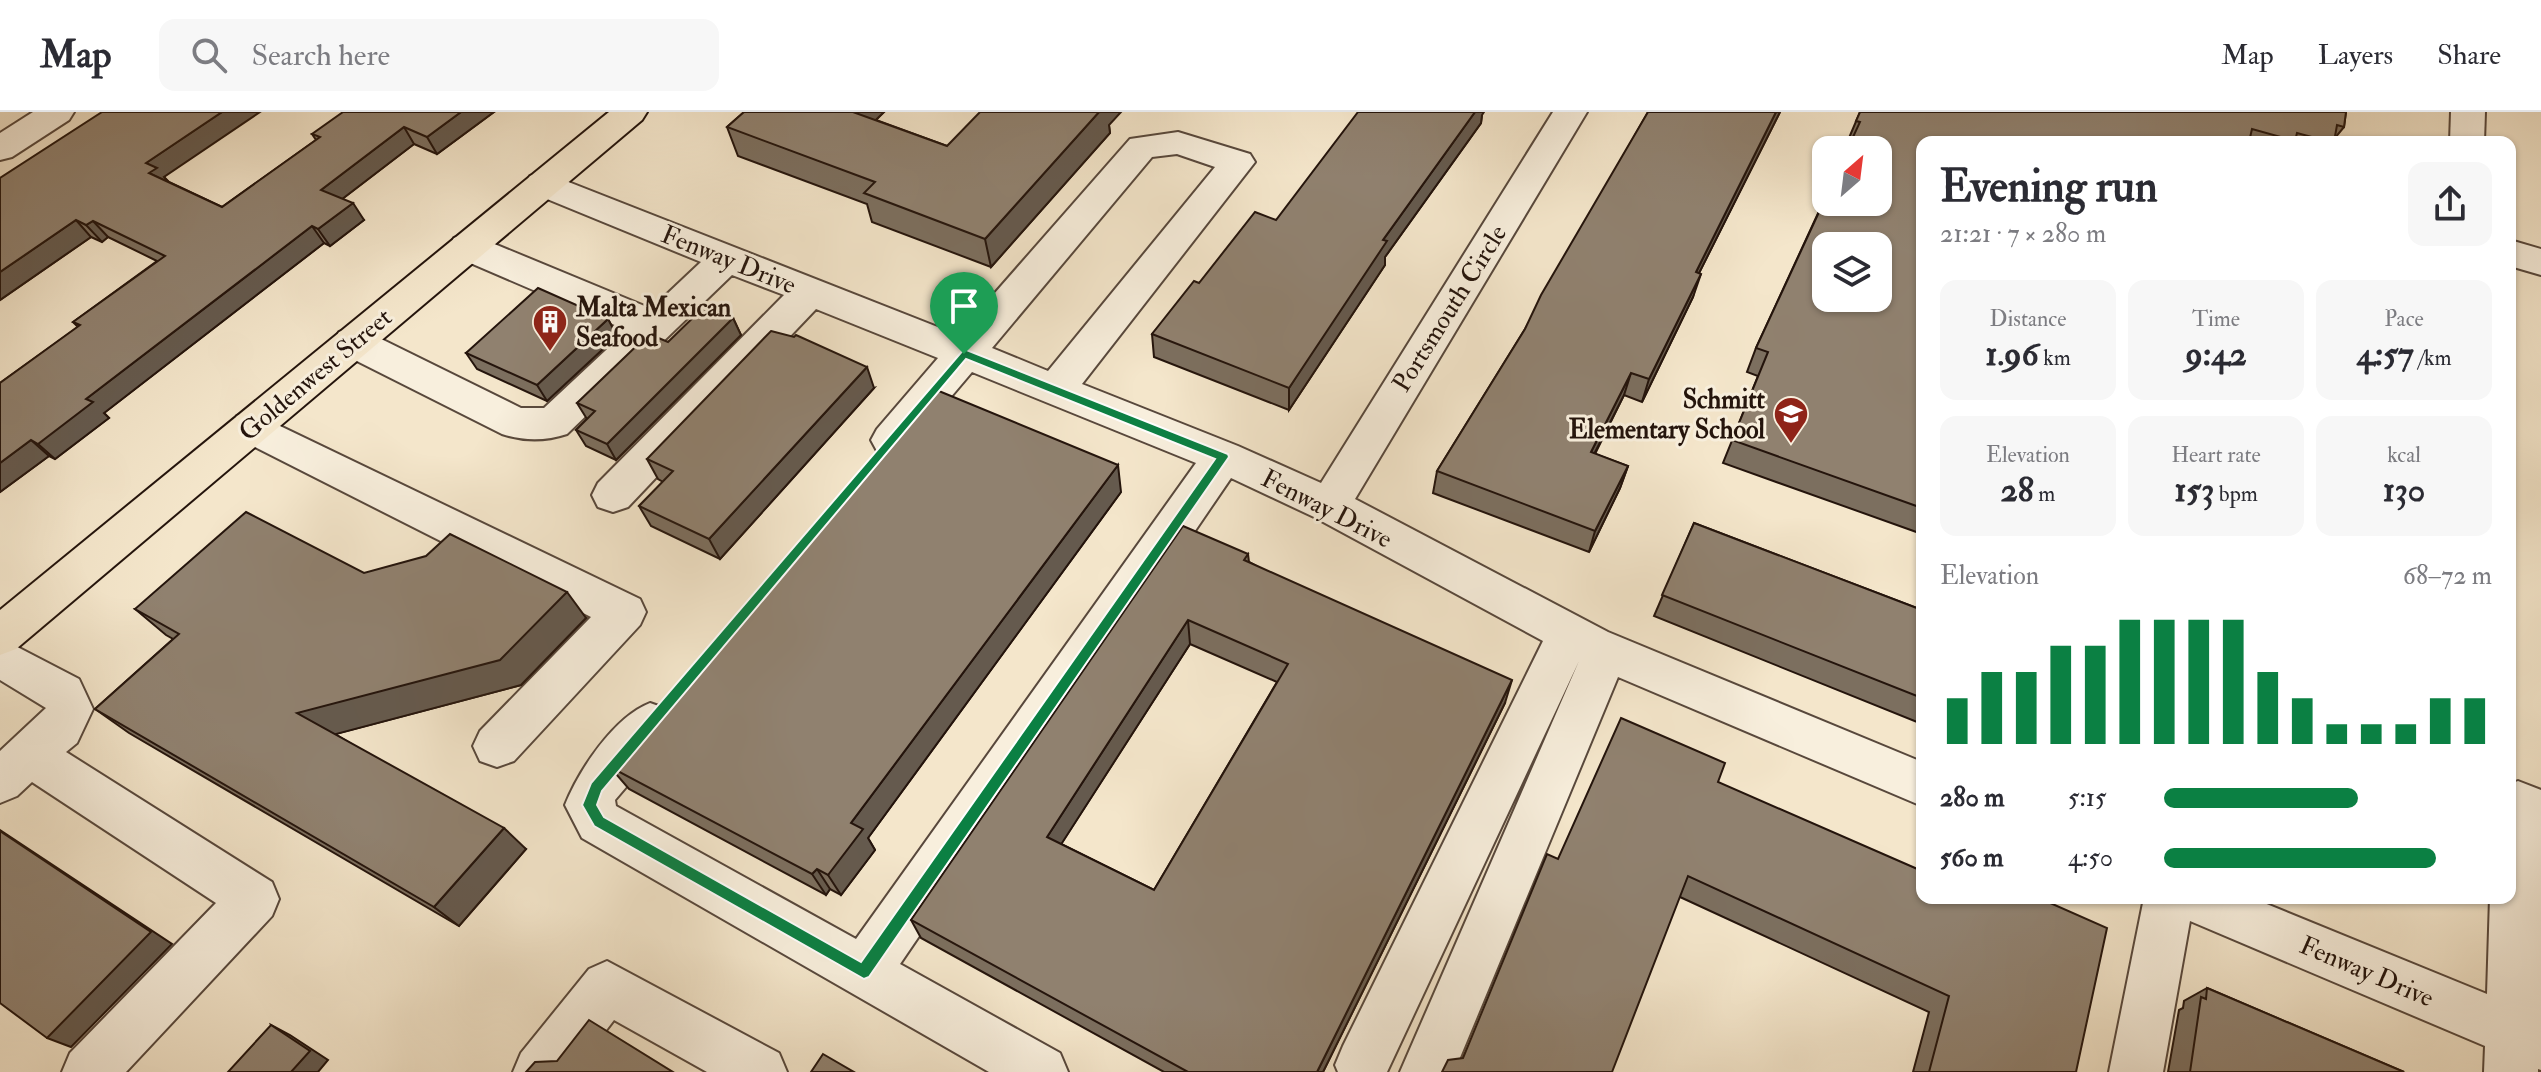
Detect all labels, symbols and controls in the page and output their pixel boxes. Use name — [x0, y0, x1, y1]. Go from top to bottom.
search box — [159, 19, 719, 91]
text: Map — [40, 31, 111, 79]
icon: search — [187, 33, 231, 77]
text: Search here — [251, 37, 390, 74]
text: Map — [2221, 38, 2274, 73]
text: Layers — [2318, 38, 2393, 73]
text: Share — [2437, 38, 2501, 73]
north arrow — [1812, 136, 1892, 216]
map controls — [1812, 136, 1892, 312]
text: Evening run — [1940, 160, 2158, 215]
button: share — [2408, 162, 2492, 246]
street label: Fenway Drive — [657, 218, 801, 301]
text: 21:21 · 7 × 280 m — [1940, 218, 2106, 250]
street label: Portsmouth Circle — [1386, 219, 1514, 398]
button: layers — [1812, 232, 1892, 312]
pin — [930, 272, 998, 354]
icon: arrive — [942, 284, 986, 328]
place label: Malta Mexican Seafood — [575, 292, 732, 354]
street label: Goldenwest Street — [233, 302, 399, 448]
building icon: Malta Mexican Seafood — [531, 303, 569, 353]
text: Distance — [1990, 305, 2066, 333]
text: Time — [2192, 305, 2240, 333]
text: Pace — [2384, 305, 2424, 333]
text: 1.96 — [1985, 333, 2039, 376]
text: 9:42 — [2185, 333, 2247, 376]
text: 4:57 — [2356, 333, 2414, 376]
text: km — [2039, 344, 2071, 372]
text: /km — [2414, 344, 2452, 372]
place label: Schmitt Elementary School — [1569, 384, 1766, 447]
school or university icon: Schmitt Elementary School — [1772, 395, 1810, 445]
text: Elevation — [1986, 441, 2070, 469]
text: Heart rate — [2171, 441, 2261, 469]
text: kcal — [2387, 441, 2421, 469]
street label: Fenway Drive — [1256, 462, 1397, 556]
text: 28 — [2001, 469, 2034, 512]
text: 153 — [2174, 469, 2214, 512]
text: 130 — [2383, 469, 2425, 512]
text: m — [2034, 480, 2055, 508]
text: bpm — [2214, 480, 2258, 508]
text: Elevation — [1940, 560, 2039, 592]
text: 68–72 m — [2403, 560, 2492, 592]
text: 280 m — [1940, 782, 2004, 814]
text: 5:15 — [2068, 782, 2107, 814]
text: 560 m — [1940, 842, 2003, 874]
text: 4:50 — [2068, 842, 2113, 874]
street label: Fenway Drive — [2295, 929, 2439, 1015]

